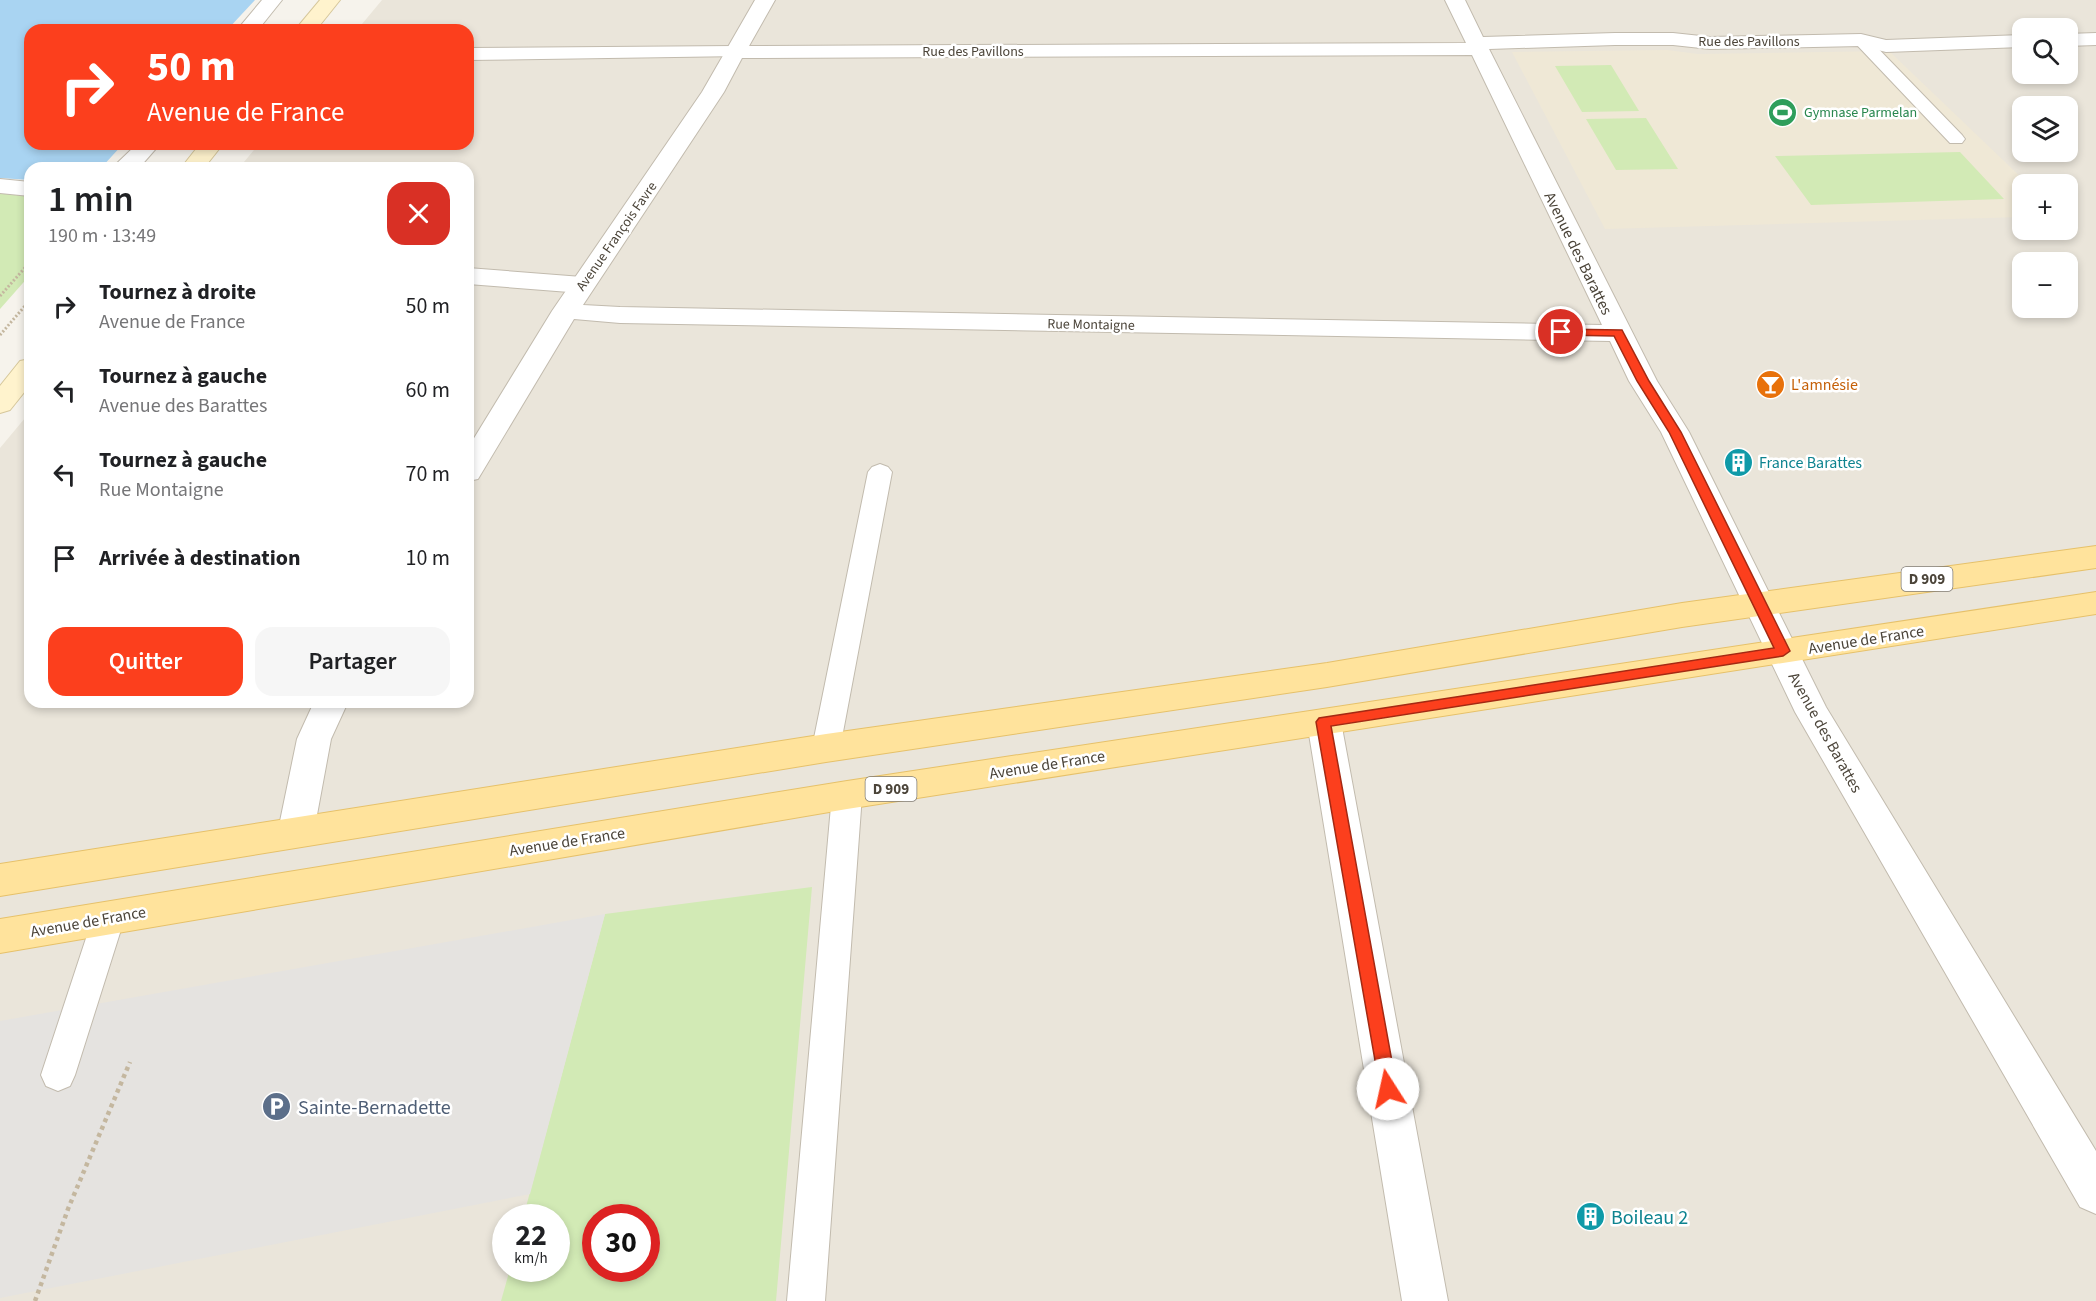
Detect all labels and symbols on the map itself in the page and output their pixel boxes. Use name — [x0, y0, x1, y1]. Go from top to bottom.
street label: Rue des Pavillons — [1698, 32, 1800, 52]
street label: Rue des Pavillons — [922, 42, 1024, 62]
sports icon: Gymnase Parmelan — [1767, 96, 1799, 128]
place label: Gymnase Parmelan — [1804, 103, 1917, 123]
street label: Avenue François Favre — [572, 178, 662, 295]
street label: Avenue des Barattes — [1539, 188, 1618, 319]
pin — [1535, 306, 1586, 357]
street label: Rue Montaigne — [1047, 314, 1135, 336]
bar icon: L'amnésie — [1754, 368, 1786, 400]
place label: L'amnésie — [1791, 374, 1858, 396]
building icon: France Barattes — [1722, 446, 1754, 478]
place label: France Barattes — [1759, 452, 1862, 474]
road number: D 909 — [1902, 567, 1952, 591]
street label: Avenue de France — [1807, 620, 1926, 660]
street label: Avenue des Barattes — [1783, 668, 1868, 797]
street label: Avenue de France — [988, 745, 1107, 785]
road number: D 909 — [866, 777, 916, 801]
street label: Avenue de France — [508, 822, 627, 862]
street label: Avenue de France — [29, 901, 148, 943]
position arrow — [1356, 1057, 1420, 1121]
parking icon: Sainte-Bernadette — [261, 1091, 293, 1123]
place label: Sainte-Bernadette — [298, 1094, 451, 1122]
building icon: Boileau 2 — [1574, 1201, 1606, 1233]
speed limit sign: 30 — [582, 1204, 660, 1282]
place label: Boileau 2 — [1611, 1204, 1688, 1232]

